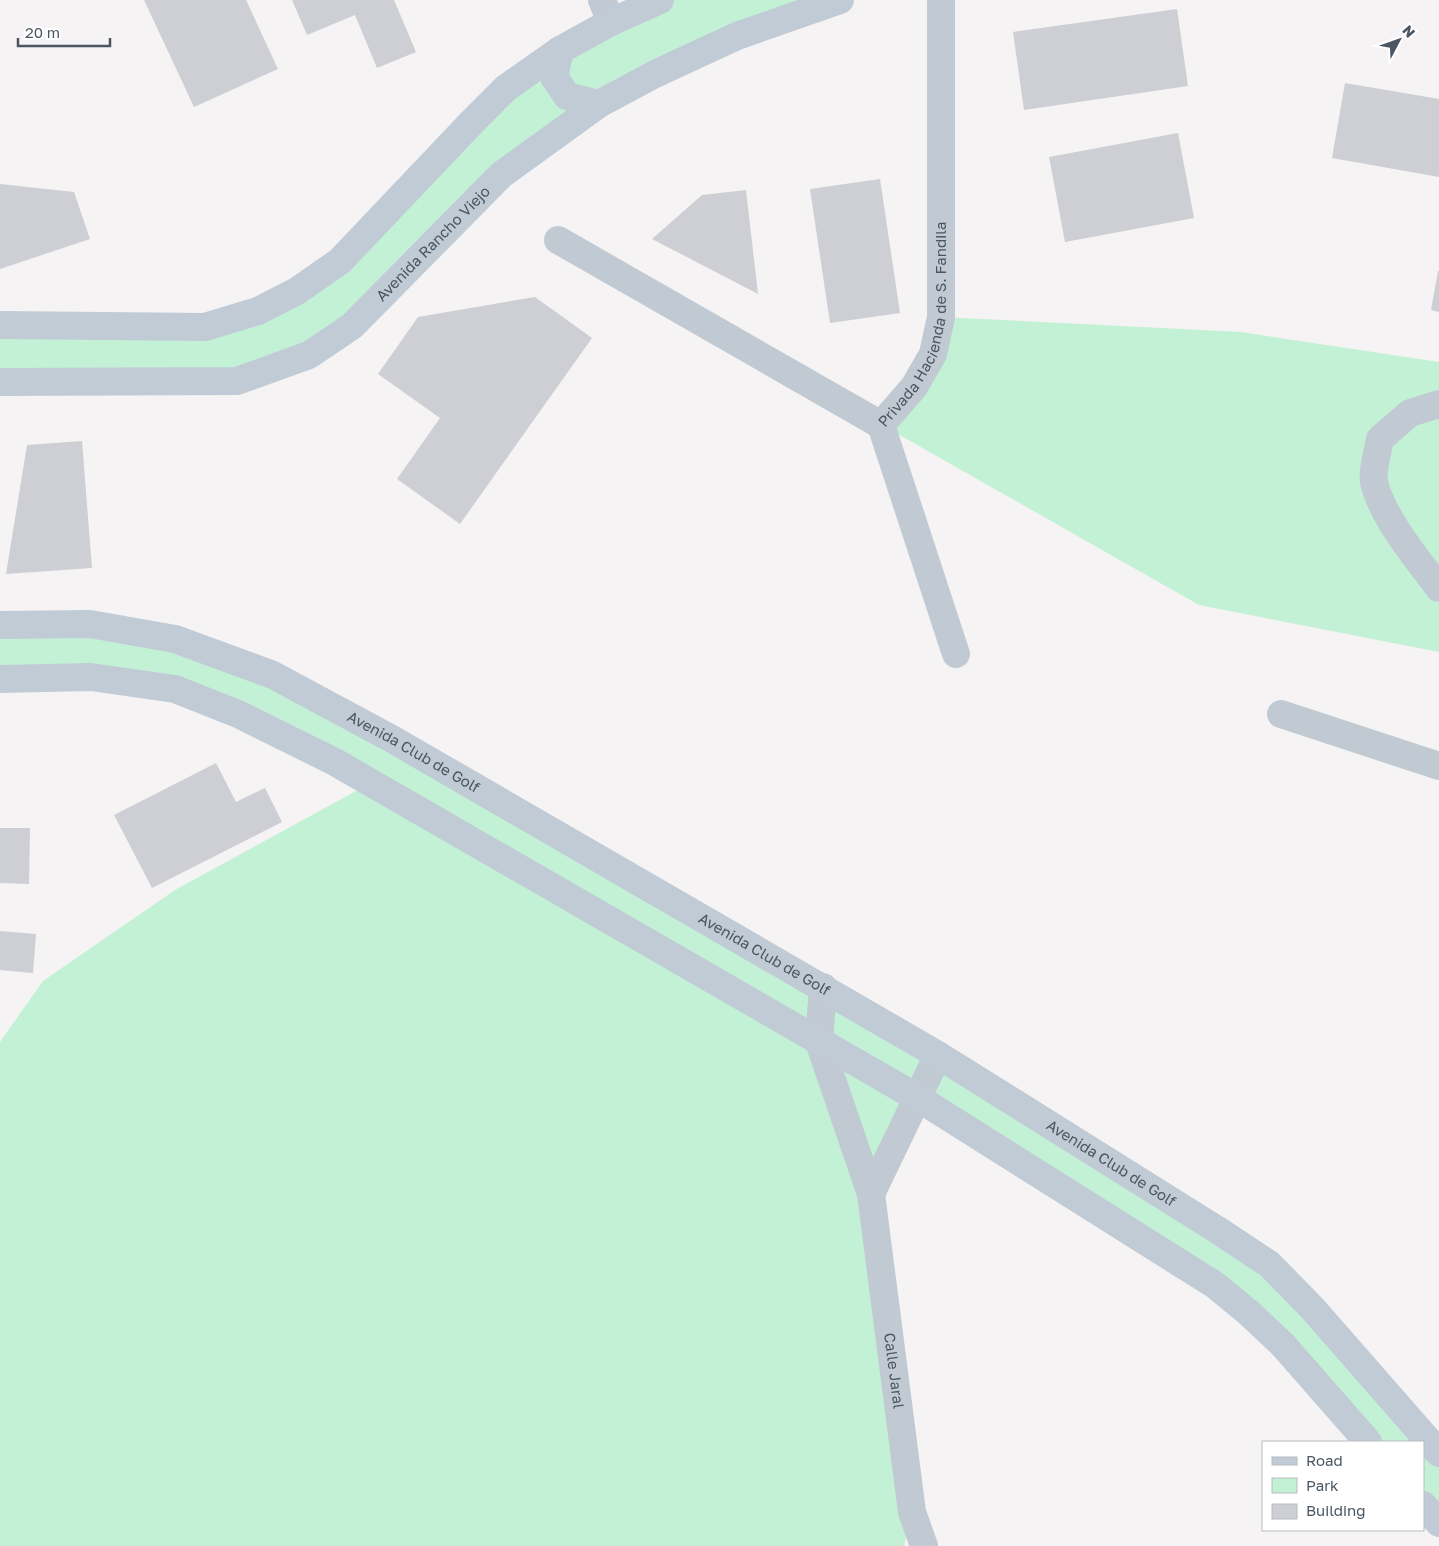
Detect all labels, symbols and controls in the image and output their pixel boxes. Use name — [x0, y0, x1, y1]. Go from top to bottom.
scale bar — [18, 15, 110, 47]
north arrow — [1374, 15, 1424, 65]
text: N — [1399, 22, 1419, 41]
text: 20 m — [25, 23, 60, 41]
street label: Avenida Rancho Viejo — [372, 182, 493, 304]
street label: Privada Hacienda de S. Fandila — [874, 221, 949, 430]
street label: Avenida Club de Golf — [345, 707, 484, 796]
street label: Avenida Club de Golf — [696, 908, 834, 999]
street label: Avenida Club de Golf — [1044, 1115, 1180, 1210]
street label: Calle Jaral — [881, 1332, 909, 1410]
legend — [1262, 1441, 1424, 1531]
text: Road — [1306, 1451, 1343, 1469]
text: Park — [1306, 1476, 1339, 1494]
text: Building — [1306, 1501, 1366, 1519]

